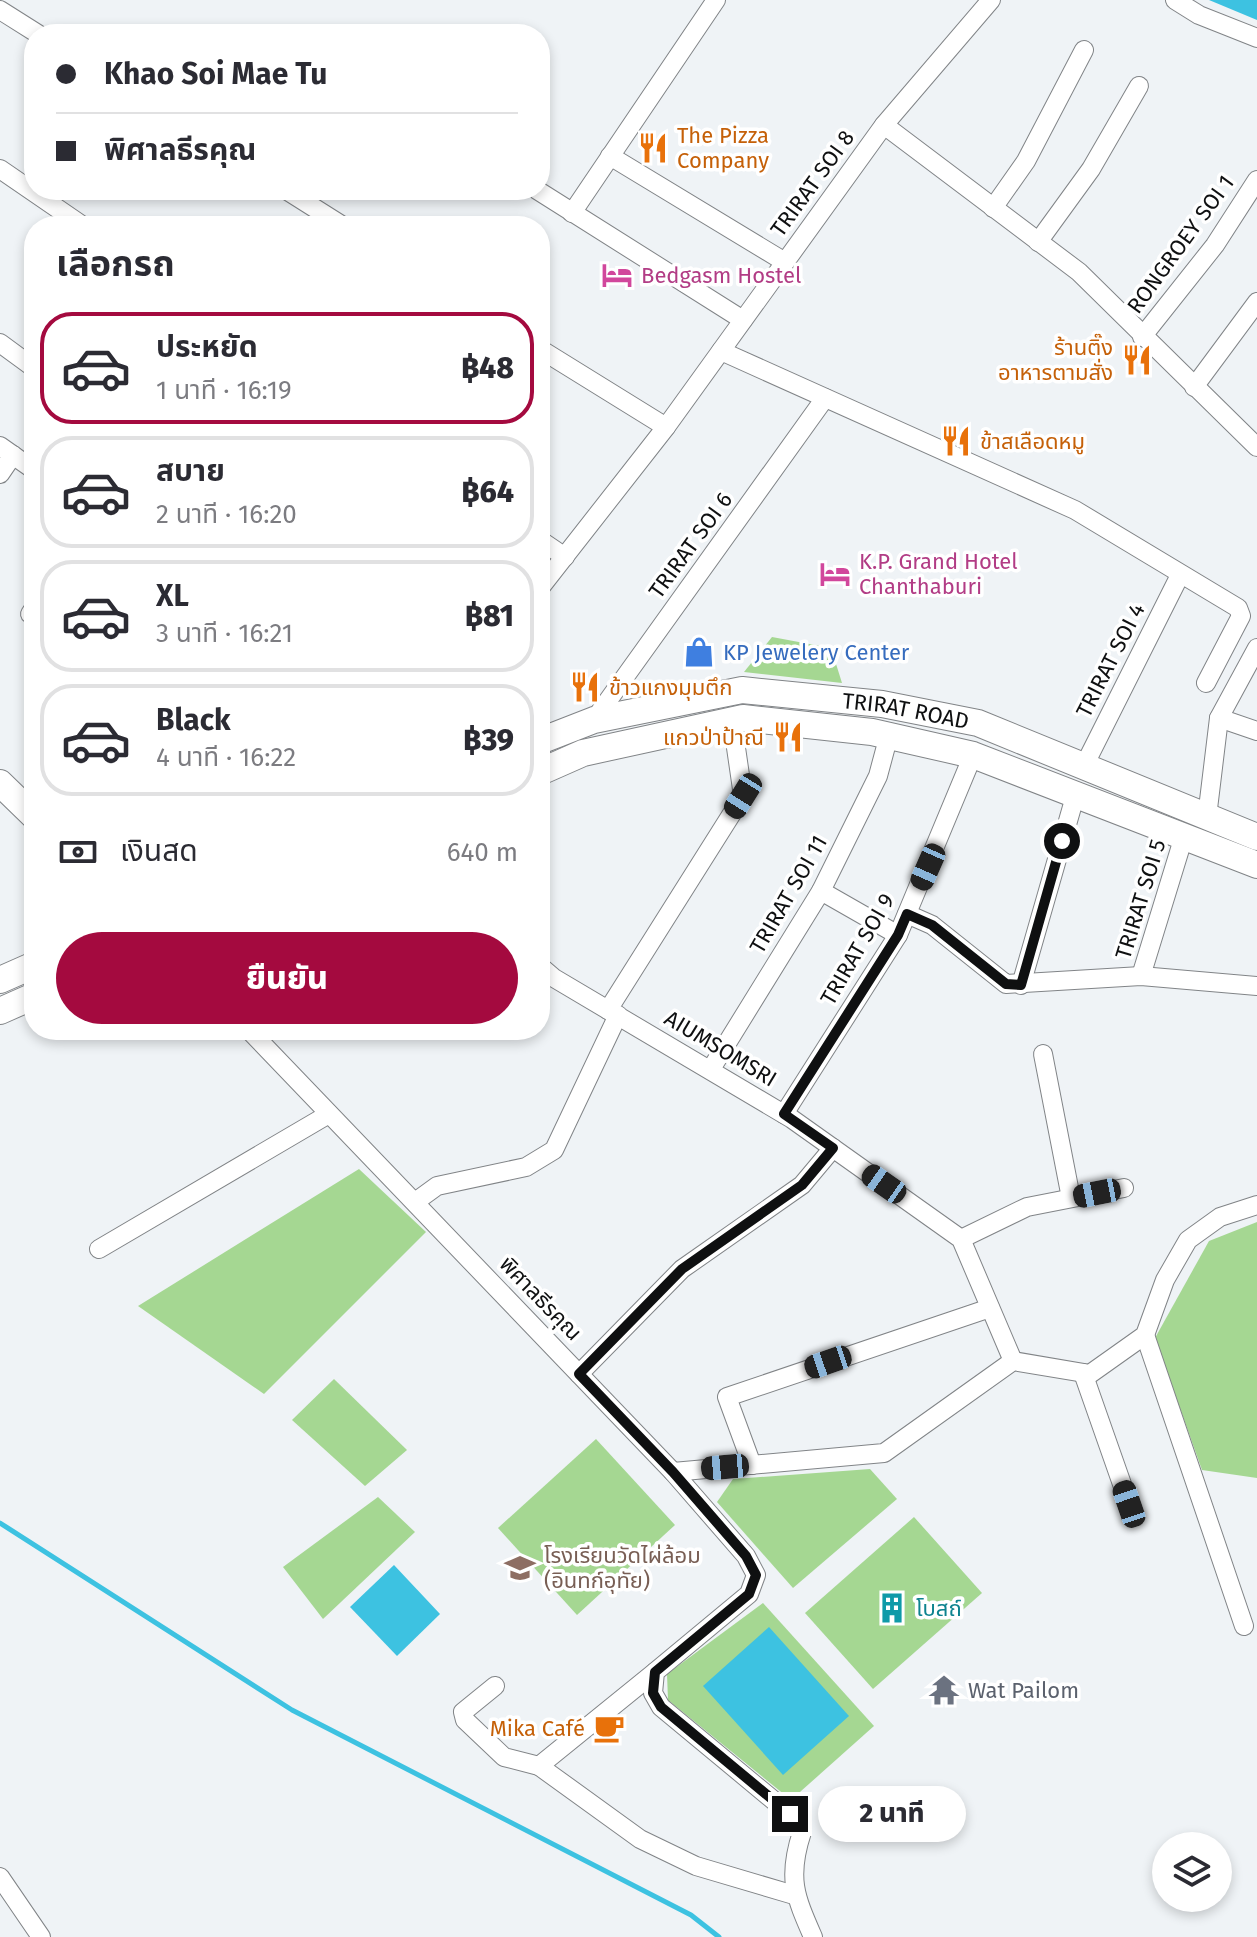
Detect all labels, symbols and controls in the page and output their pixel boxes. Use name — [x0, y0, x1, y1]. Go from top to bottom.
text: Khao Soi Mae Tu — [104, 56, 327, 92]
place label: The Pizza Company — [677, 122, 769, 174]
street label: TRIRAT SOI 8 — [765, 125, 860, 242]
restaurant icon: The Pizza Company — [636, 131, 670, 165]
text: พิศาลธีรคุณ — [104, 132, 256, 168]
street label: RONGROEY SOI 1 — [1121, 170, 1240, 319]
text: เลือกรถ — [56, 242, 175, 286]
hotel icon: Bedgasm Hostel — [600, 258, 634, 292]
place label: Bedgasm Hostel — [641, 262, 801, 289]
text: ประหยัด — [156, 329, 258, 365]
icon: car — [60, 332, 132, 404]
place label: ร้านติ๊ง อาหารตามสั่ง — [998, 333, 1113, 386]
restaurant icon: ร้านติ๊ง อาหารตามสั่ง — [1120, 343, 1154, 377]
text: ฿48 — [461, 350, 514, 386]
text: 1 นาที · 16:19 — [156, 375, 292, 406]
restaurant icon: ข้าสเลือดหมู — [939, 424, 973, 458]
place label: ข้าสเลือดหมู — [980, 428, 1085, 455]
text: สบาย — [156, 453, 225, 489]
icon: car — [60, 456, 132, 528]
text: ฿64 — [461, 474, 514, 510]
street label: TRIRAT SOI 6 — [643, 487, 738, 604]
text: 2 นาที · 16:20 — [156, 499, 297, 530]
place label: K.P. Grand Hotel Chanthaburi — [859, 548, 1018, 600]
hotel icon: K.P. Grand Hotel Chanthaburi — [818, 557, 852, 591]
text: XL — [156, 578, 189, 614]
icon: car — [60, 580, 132, 652]
text: ฿81 — [465, 598, 514, 634]
street label: TRIRAT SOI 4 — [1070, 598, 1151, 722]
text: 3 นาที · 16:21 — [156, 618, 293, 649]
shop icon: KP Jewelery Center — [682, 635, 716, 669]
place label: KP Jewelery Center — [723, 639, 910, 666]
restaurant icon: ข้าวแกงมุมตึก — [568, 670, 602, 704]
place label: ข้าวแกงมุมตึก — [609, 674, 733, 701]
street label: TRIRAT ROAD — [841, 687, 971, 735]
text: Black — [156, 702, 231, 738]
icon: car — [60, 704, 132, 776]
restaurant icon: แกวป่าป้าณี — [771, 720, 805, 754]
text: ฿39 — [463, 722, 514, 758]
place label: แกวป่าป้าณี — [663, 724, 764, 751]
text: 4 นาที · 16:22 — [156, 742, 296, 773]
car — [720, 769, 766, 823]
route start — [1044, 823, 1080, 859]
icon: cash — [56, 830, 100, 874]
street label: TRIRAT SOI 11 — [744, 831, 833, 958]
text: เงินสด — [120, 833, 198, 869]
street label: TRIRAT SOI 5 — [1109, 836, 1171, 962]
text: 640 m — [447, 837, 518, 868]
car — [907, 840, 949, 894]
street label: TRIRAT SOI 9 — [815, 889, 900, 1010]
button: ยืนยัน — [56, 932, 518, 1024]
street label: AIUMSOMSRI — [660, 1004, 782, 1092]
car — [857, 1160, 911, 1208]
car — [1071, 1177, 1123, 1209]
street label: พิศาลธีรคุณ — [494, 1251, 587, 1346]
car — [801, 1343, 855, 1381]
car — [700, 1453, 750, 1481]
car — [1110, 1477, 1148, 1531]
place label: โรงเรียนวัดไผ่ล้อม (อินทก์อุทัย) — [544, 1542, 701, 1594]
school or university icon: โรงเรียนวัดไผ่ล้อม (อินทก์อุทัย) — [503, 1551, 537, 1585]
building icon: โบสถ์ — [875, 1591, 909, 1625]
place label: โบสถ์ — [916, 1595, 962, 1622]
temple icon: Wat Pailom — [927, 1673, 961, 1707]
place label: Wat Pailom — [968, 1677, 1079, 1704]
cafe icon: Mika Café — [592, 1711, 626, 1745]
place label: Mika Café — [490, 1715, 585, 1742]
callout: 2 นาที — [818, 1786, 966, 1842]
route end — [772, 1796, 808, 1832]
text: 2 นาที — [859, 1798, 925, 1829]
map controls — [1152, 1832, 1232, 1912]
button: layers — [1152, 1832, 1232, 1912]

